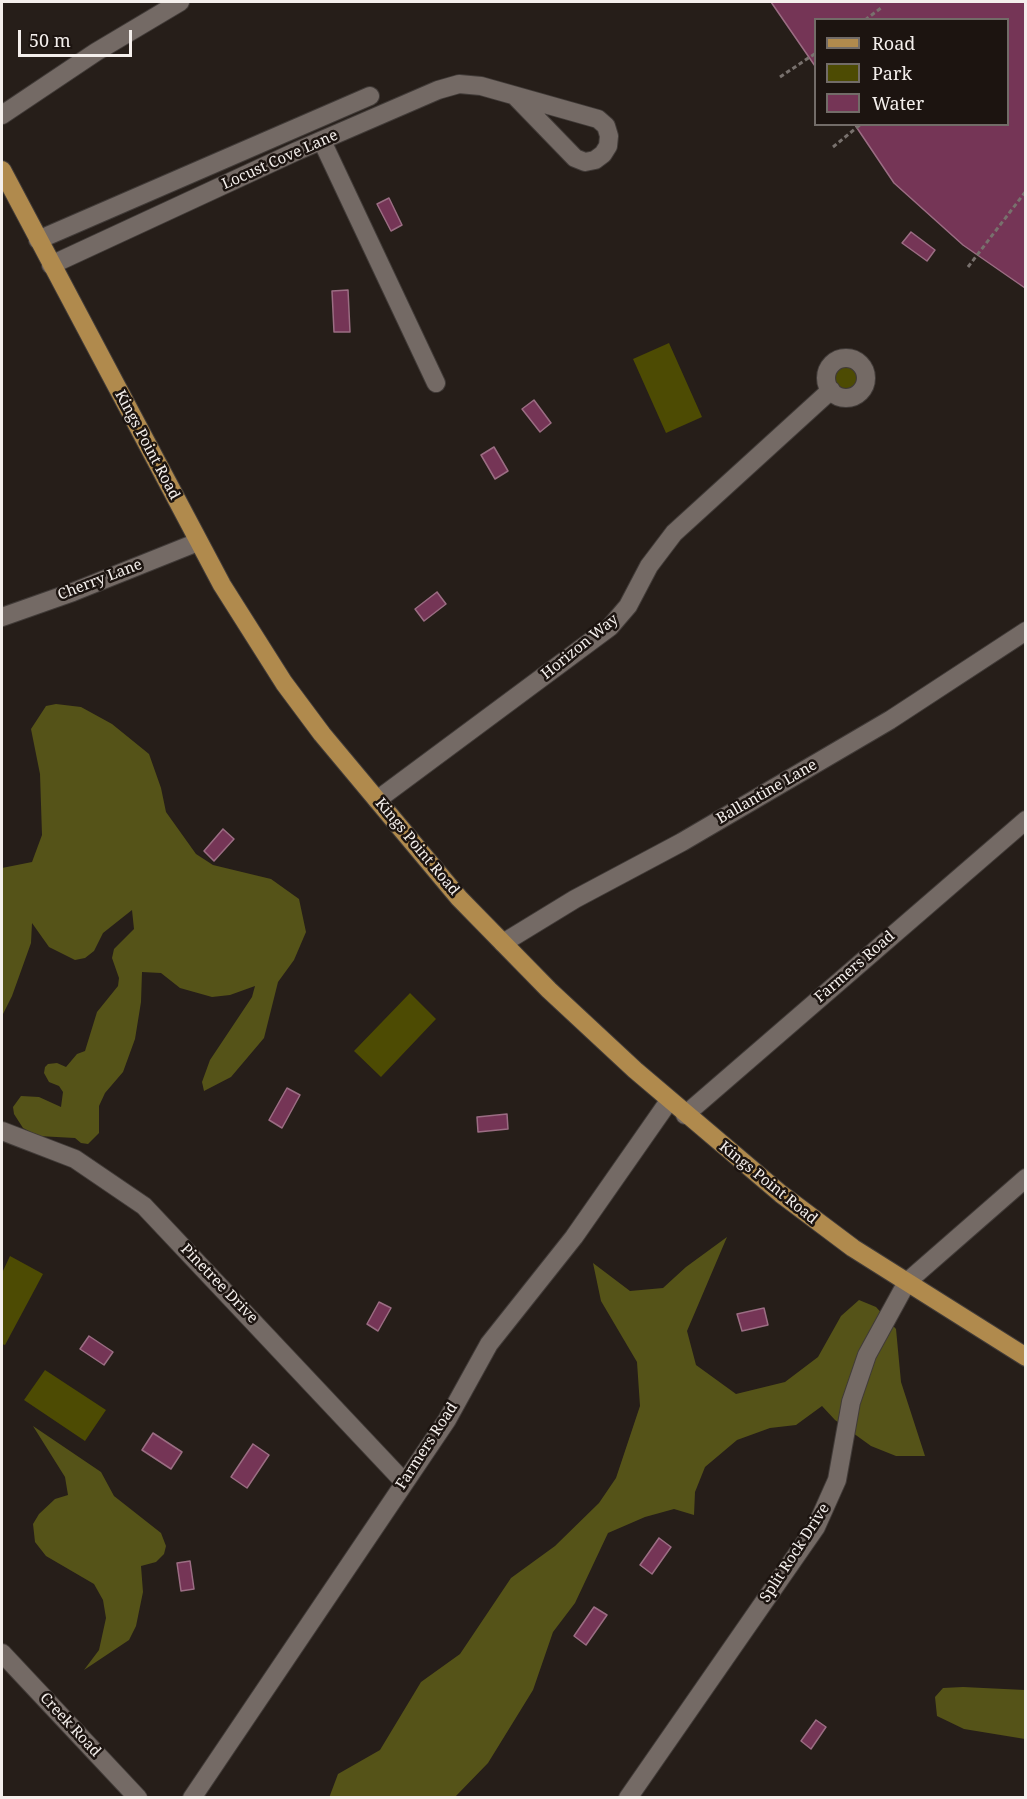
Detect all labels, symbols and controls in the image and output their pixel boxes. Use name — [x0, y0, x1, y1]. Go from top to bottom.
scale bar — [21, 18, 135, 56]
legend — [814, 18, 1009, 126]
text: 50 m — [29, 28, 71, 52]
text: Road — [872, 31, 915, 55]
text: Park — [872, 61, 912, 85]
text: Water — [872, 91, 924, 115]
street label: Locust Cove Lane — [219, 126, 341, 194]
street label: Kings Point Road — [111, 387, 183, 503]
street label: Cherry Lane — [55, 556, 145, 604]
street label: Horizon Way — [538, 611, 622, 683]
street label: Ballantine Lane — [714, 756, 820, 828]
street label: Kings Point Road — [371, 795, 463, 899]
street label: Farmers Road — [811, 927, 899, 1007]
street label: Kings Point Road — [715, 1138, 821, 1228]
street label: Pinetree Drive — [177, 1241, 261, 1327]
street label: Farmers Road — [392, 1399, 462, 1493]
street label: Split Rock Drive — [756, 1500, 834, 1606]
street label: Creek Road — [36, 1689, 104, 1761]

